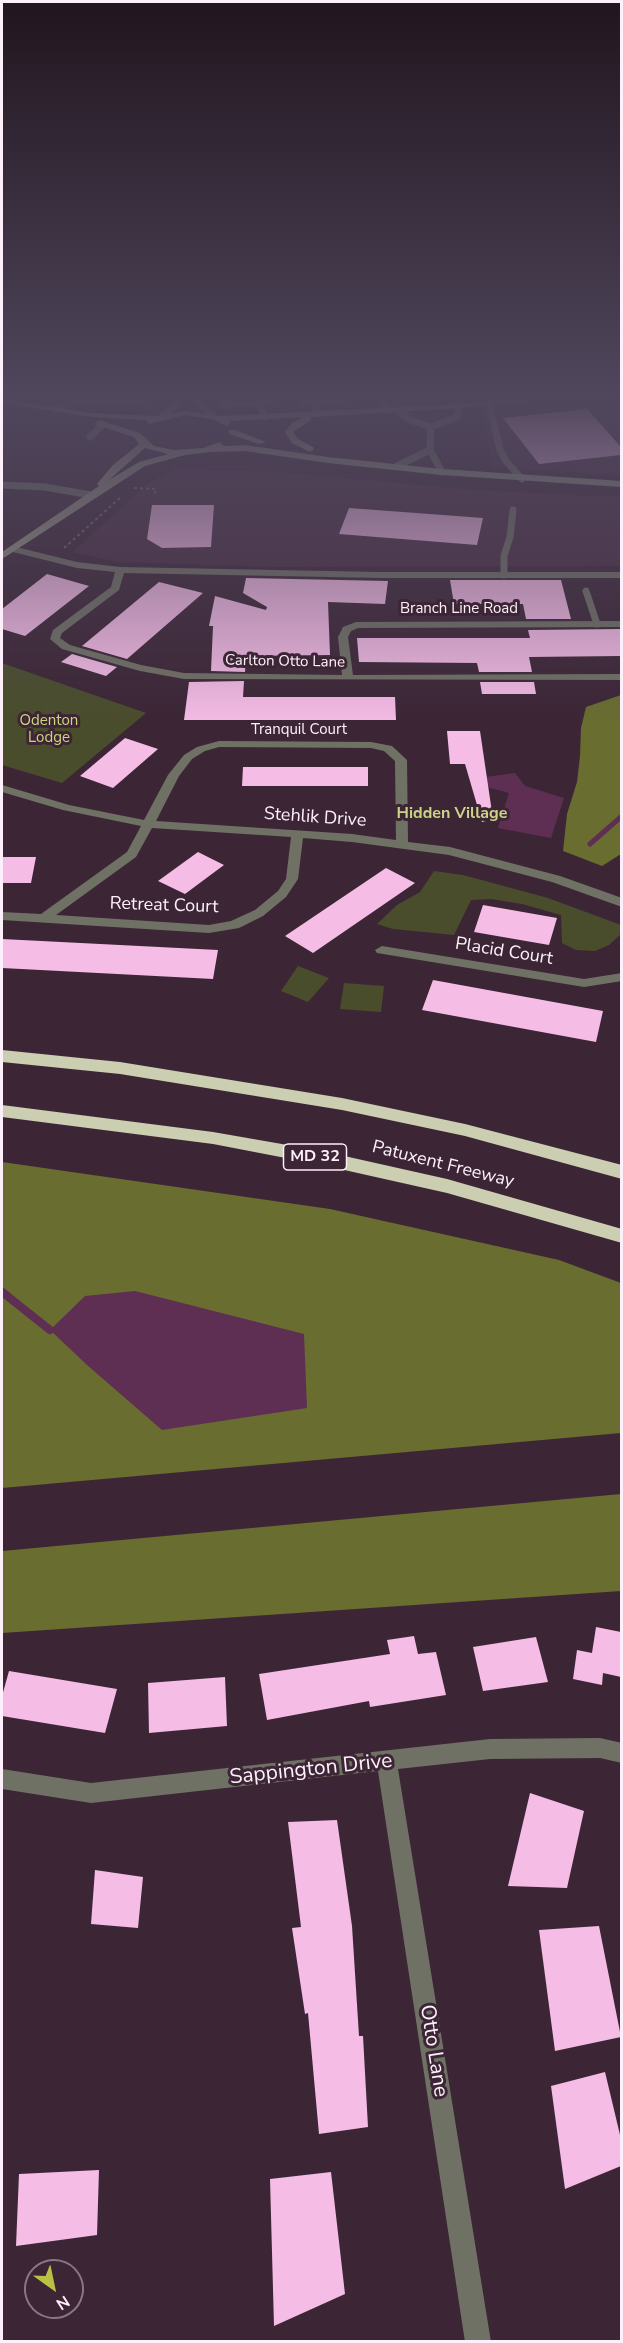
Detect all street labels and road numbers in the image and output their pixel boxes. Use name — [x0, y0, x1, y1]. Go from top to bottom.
street label: Branch Line Road — [400, 600, 518, 618]
street label: Carlton Otto Lane — [225, 652, 345, 672]
street label: Tranquil Court — [251, 721, 347, 739]
street label: Stehlik Drive — [263, 804, 367, 832]
street label: Retreat Court — [109, 893, 219, 919]
street label: Placid Court — [454, 934, 554, 970]
street label: Patuxent Freeway — [370, 1137, 516, 1193]
road number: MD 32 — [284, 1144, 346, 1170]
street label: Sappington Drive — [228, 1749, 394, 1791]
street label: Otto Lane — [413, 2003, 453, 2099]

